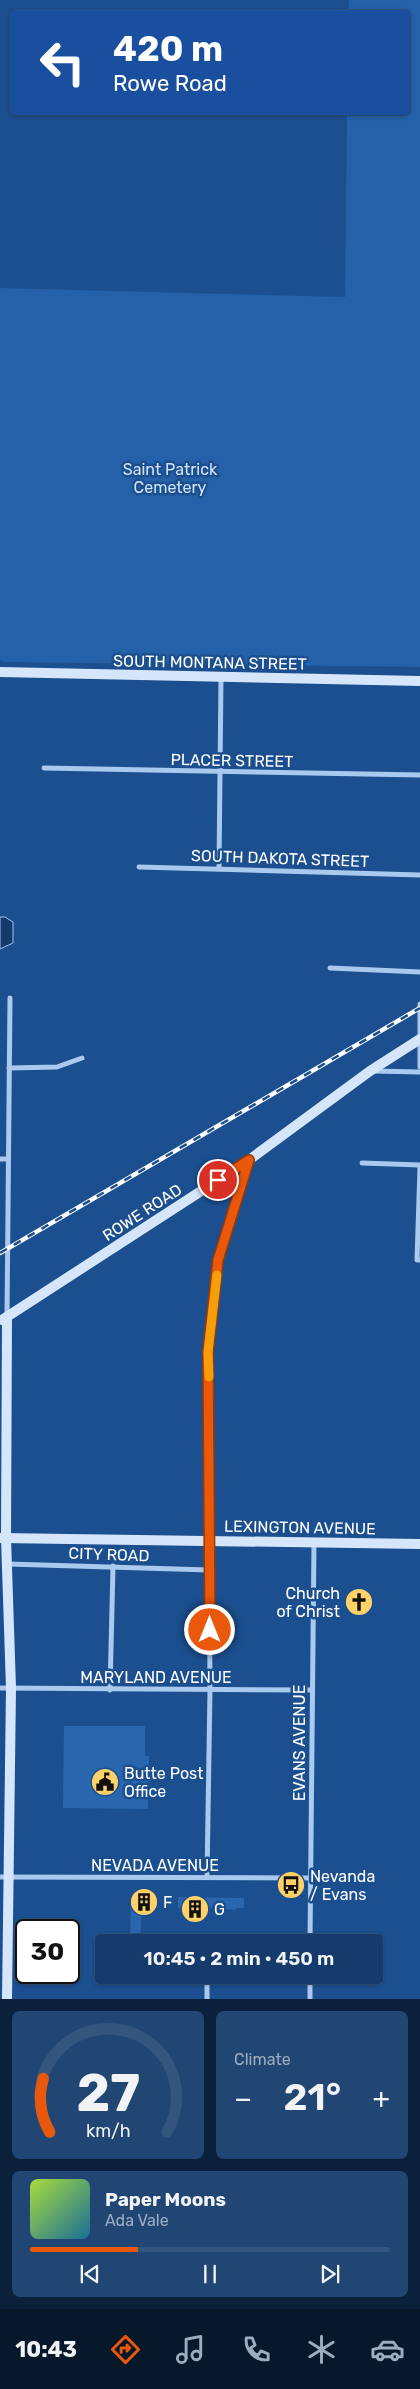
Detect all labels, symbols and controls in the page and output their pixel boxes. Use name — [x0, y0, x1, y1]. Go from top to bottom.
text: 420 m — [113, 28, 223, 70]
icon: left — [30, 30, 95, 95]
text: Rowe Road — [113, 70, 227, 97]
park label: Saint Patrick Cemetery — [123, 460, 218, 497]
street label: SOUTH MONTANA STREET — [113, 651, 307, 674]
street label: PLACER STREET — [170, 750, 294, 771]
street label: SOUTH DAKOTA STREET — [191, 846, 369, 871]
pin — [197, 1159, 239, 1201]
icon: arrive — [204, 1166, 232, 1194]
street label: ROWE ROAD — [99, 1180, 185, 1245]
street label: LEXINGTON AVENUE — [224, 1517, 376, 1538]
street label: CITY ROAD — [68, 1544, 150, 1565]
place label: Church of Christ — [276, 1584, 340, 1621]
church icon: Church of Christ — [344, 1587, 374, 1617]
position arrow — [183, 1603, 235, 1655]
street label: MARYLAND AVENUE — [80, 1668, 232, 1687]
street label: EVANS AVENUE — [290, 1685, 309, 1801]
place label: Butte Post Office — [124, 1764, 203, 1801]
public building icon: Butte Post Office — [90, 1767, 120, 1797]
street label: NEVADA AVENUE — [91, 1856, 219, 1875]
place label: Nevanda / Evans — [310, 1867, 375, 1904]
bus stop icon: Nevanda / Evans — [276, 1870, 306, 1900]
building icon: F — [129, 1887, 159, 1917]
place label: F — [163, 1893, 172, 1912]
building icon: G — [180, 1894, 210, 1924]
place label: G — [214, 1900, 225, 1919]
speed limit sign: 30 — [15, 1919, 80, 1984]
text: 10:45 · 2 min · 450 m — [144, 1947, 334, 1970]
text: Climate — [234, 2050, 291, 2069]
text: 27 — [76, 2062, 140, 2124]
text: 21° — [284, 2074, 341, 2120]
text: − — [234, 2082, 252, 2115]
text: + — [373, 2082, 390, 2115]
text: km/h — [86, 2120, 130, 2141]
text: Paper Moons — [105, 2188, 226, 2211]
text: Ada Vale — [105, 2211, 169, 2230]
icon: previous — [76, 2260, 104, 2288]
icon: pause — [196, 2260, 224, 2288]
icon: next — [316, 2260, 344, 2288]
icon: directions — [108, 2332, 143, 2367]
icon: music — [173, 2332, 208, 2367]
icon: phone — [239, 2332, 274, 2367]
icon: climate — [304, 2332, 339, 2367]
icon: car — [370, 2332, 405, 2367]
text: 10:43 — [15, 2336, 77, 2363]

